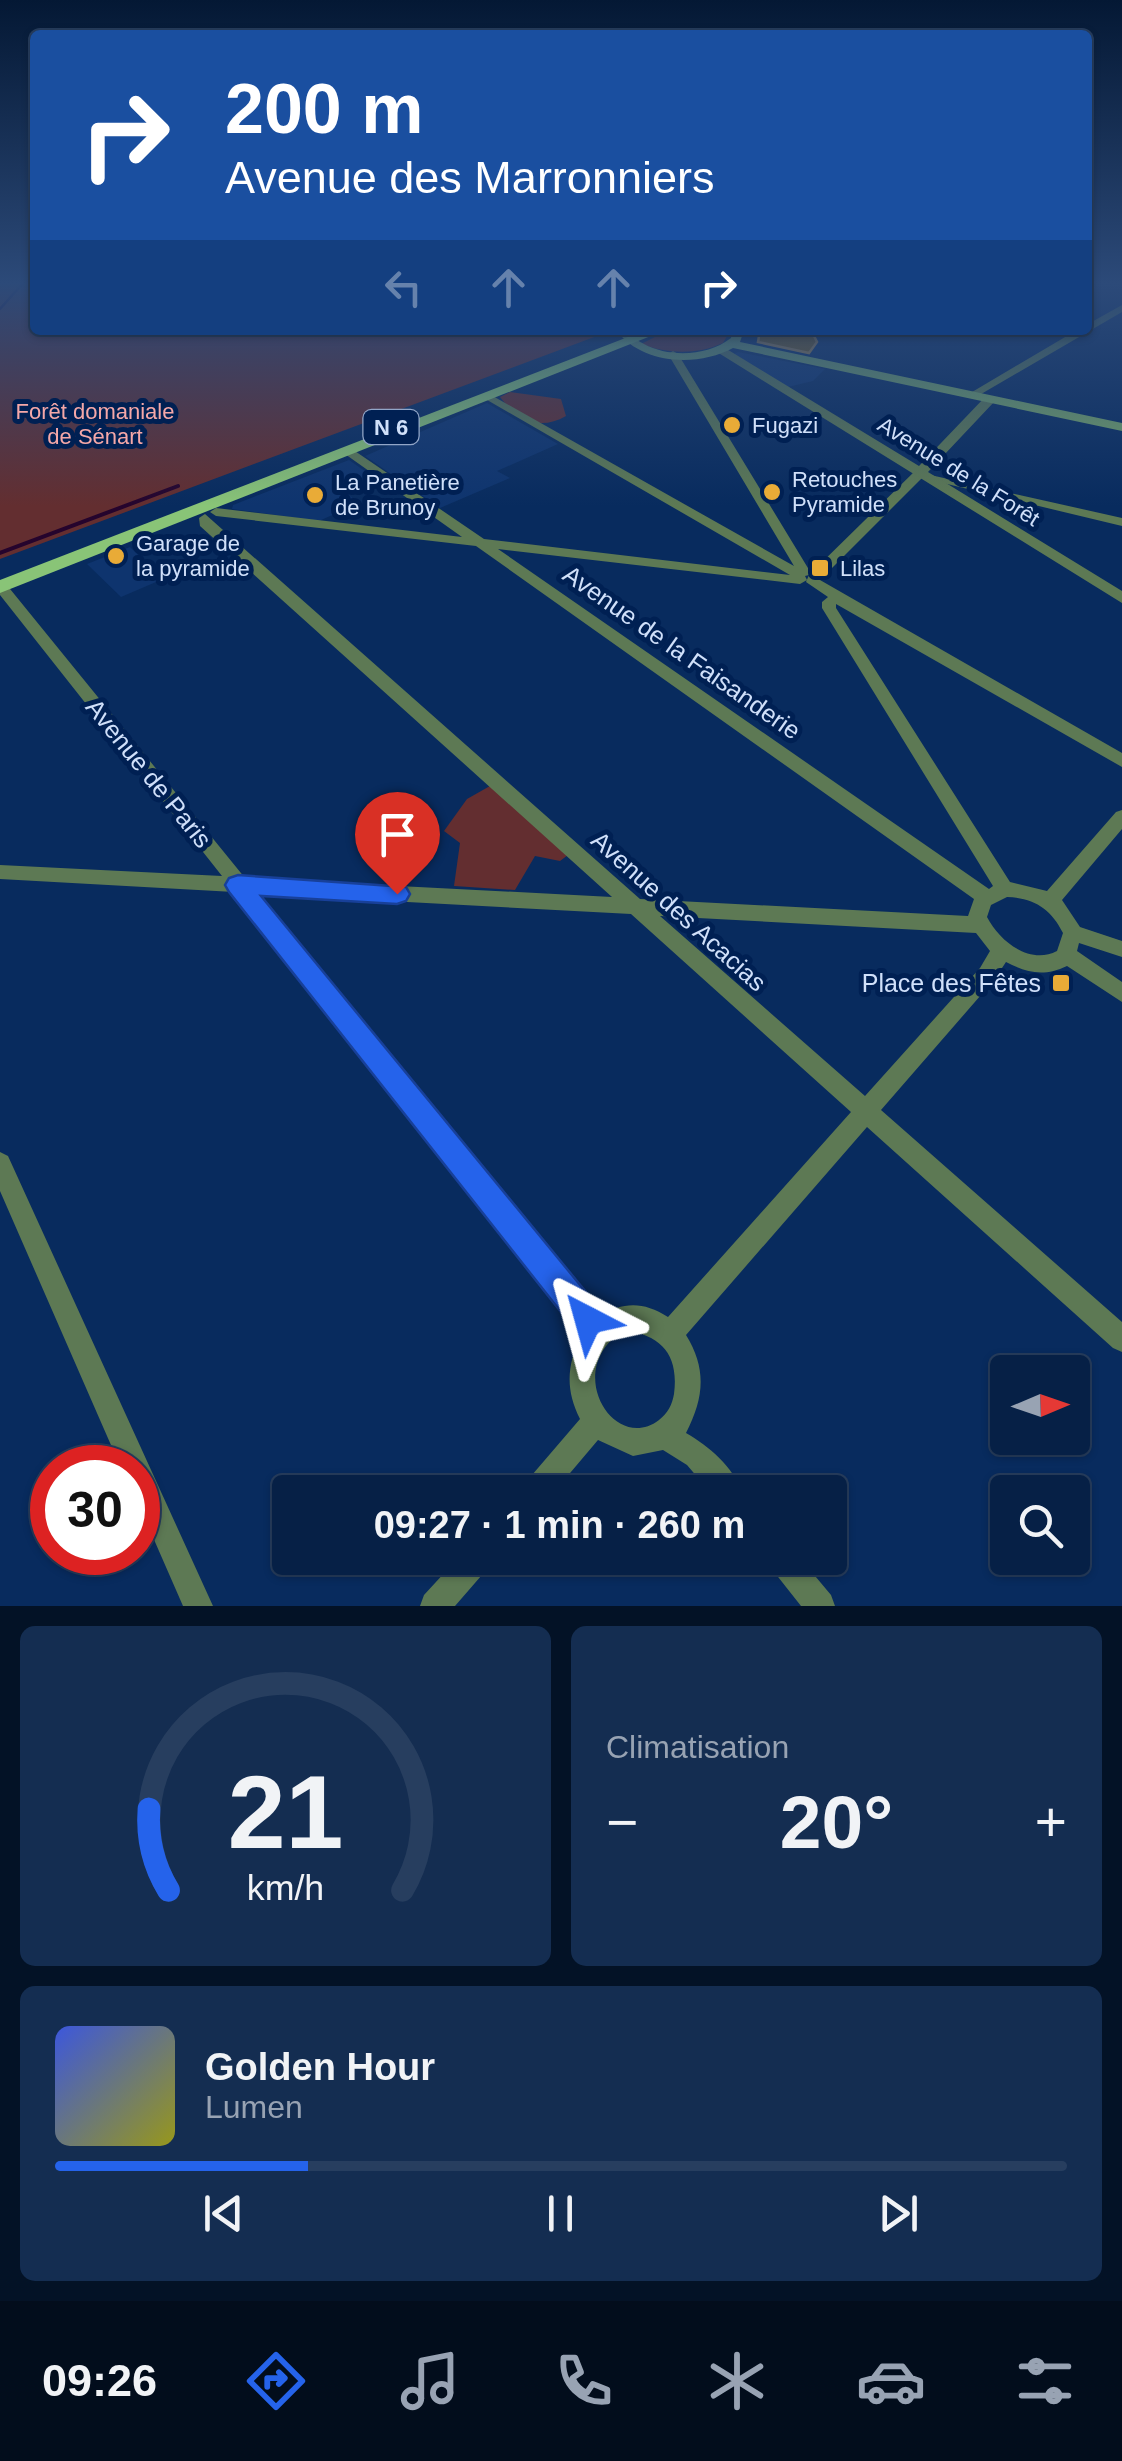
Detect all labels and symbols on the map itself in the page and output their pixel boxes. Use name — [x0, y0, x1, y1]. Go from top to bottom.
park label: Forêt domaniale de Sénart — [16, 399, 174, 449]
road number: N 6 — [364, 410, 418, 444]
street label: Avenue de la Forêt — [873, 412, 1044, 531]
place label: Fugazi — [752, 413, 818, 438]
marker: Fugazi — [721, 414, 743, 436]
place label: Retouches Pyramide — [792, 467, 897, 517]
place label: La Panetière de Brunoy — [335, 470, 460, 520]
marker: Retouches Pyramide — [761, 481, 783, 503]
marker: La Panetière de Brunoy — [304, 484, 326, 506]
place label: Garage de la pyramide — [136, 531, 250, 581]
marker: Garage de la pyramide — [105, 545, 127, 567]
place label: Lilas — [840, 556, 885, 581]
marker: Lilas — [809, 557, 831, 579]
street label: Avenue de la Faisanderie — [558, 559, 806, 745]
street label: Avenue de Paris — [81, 693, 217, 853]
pin — [355, 792, 440, 895]
street label: Avenue des Acacias — [586, 825, 772, 997]
place label: Place des Fêtes — [862, 969, 1041, 997]
marker: Place des Fêtes — [1050, 972, 1072, 994]
position arrow — [536, 1268, 640, 1372]
north arrow — [990, 1355, 1090, 1455]
speed limit sign: 30 — [30, 1445, 160, 1575]

